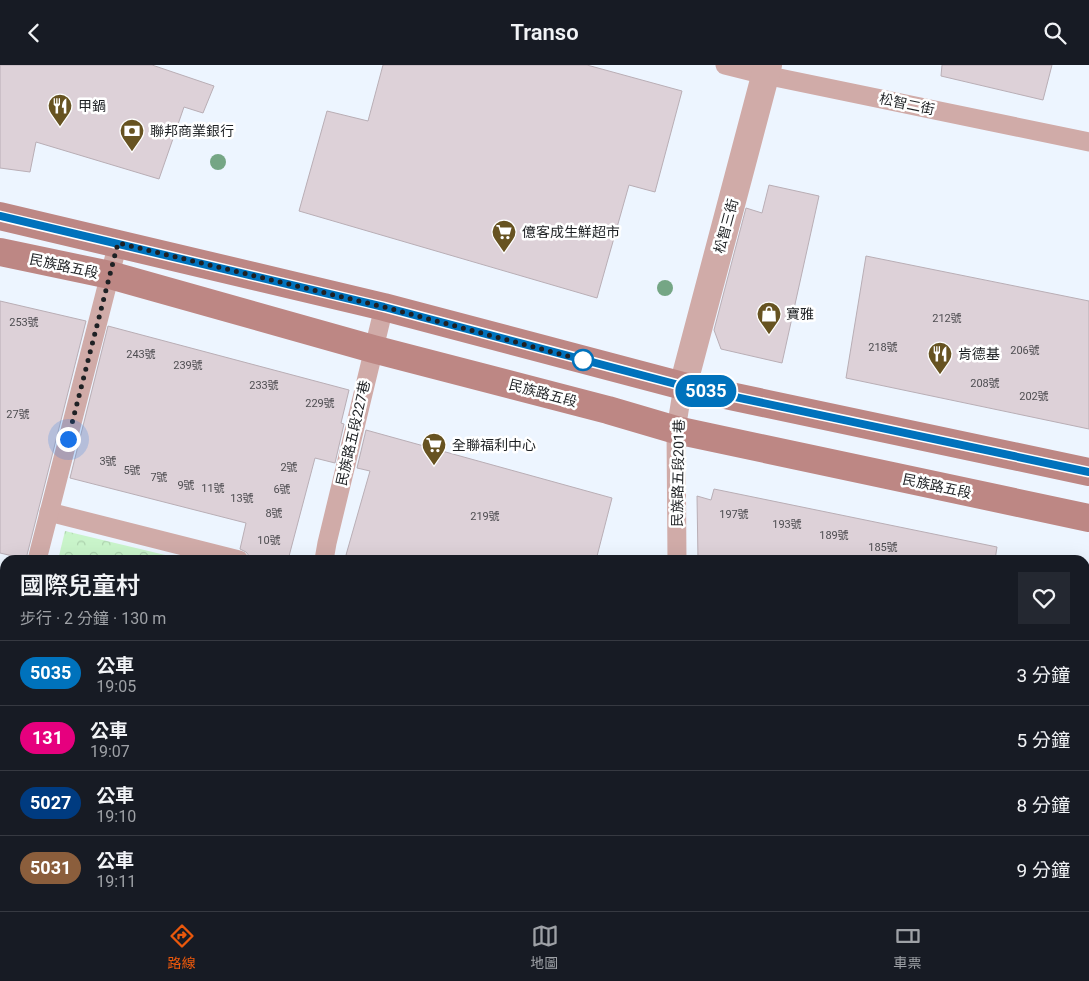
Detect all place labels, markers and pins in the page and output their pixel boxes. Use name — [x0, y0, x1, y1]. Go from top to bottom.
restaurant icon: 甲鍋 — [47, 93, 73, 127]
place label: 甲鍋 — [78, 98, 106, 114]
bank icon: 聯邦商業銀行 — [119, 118, 145, 152]
place label: 聯邦商業銀行 — [150, 123, 234, 139]
supermarket icon: 億客成生鮮超市 — [491, 219, 517, 253]
place label: 億客成生鮮超市 — [522, 224, 620, 240]
shop icon: 寶雅 — [756, 301, 782, 335]
place label: 寶雅 — [786, 306, 814, 322]
restaurant icon: 肯德基 — [927, 341, 953, 375]
place label: 肯德基 — [958, 346, 1000, 362]
unlabelled marker — [572, 349, 594, 371]
supermarket icon: 全聯福利中心 — [421, 432, 447, 466]
place label: 全聯福利中心 — [452, 437, 536, 453]

